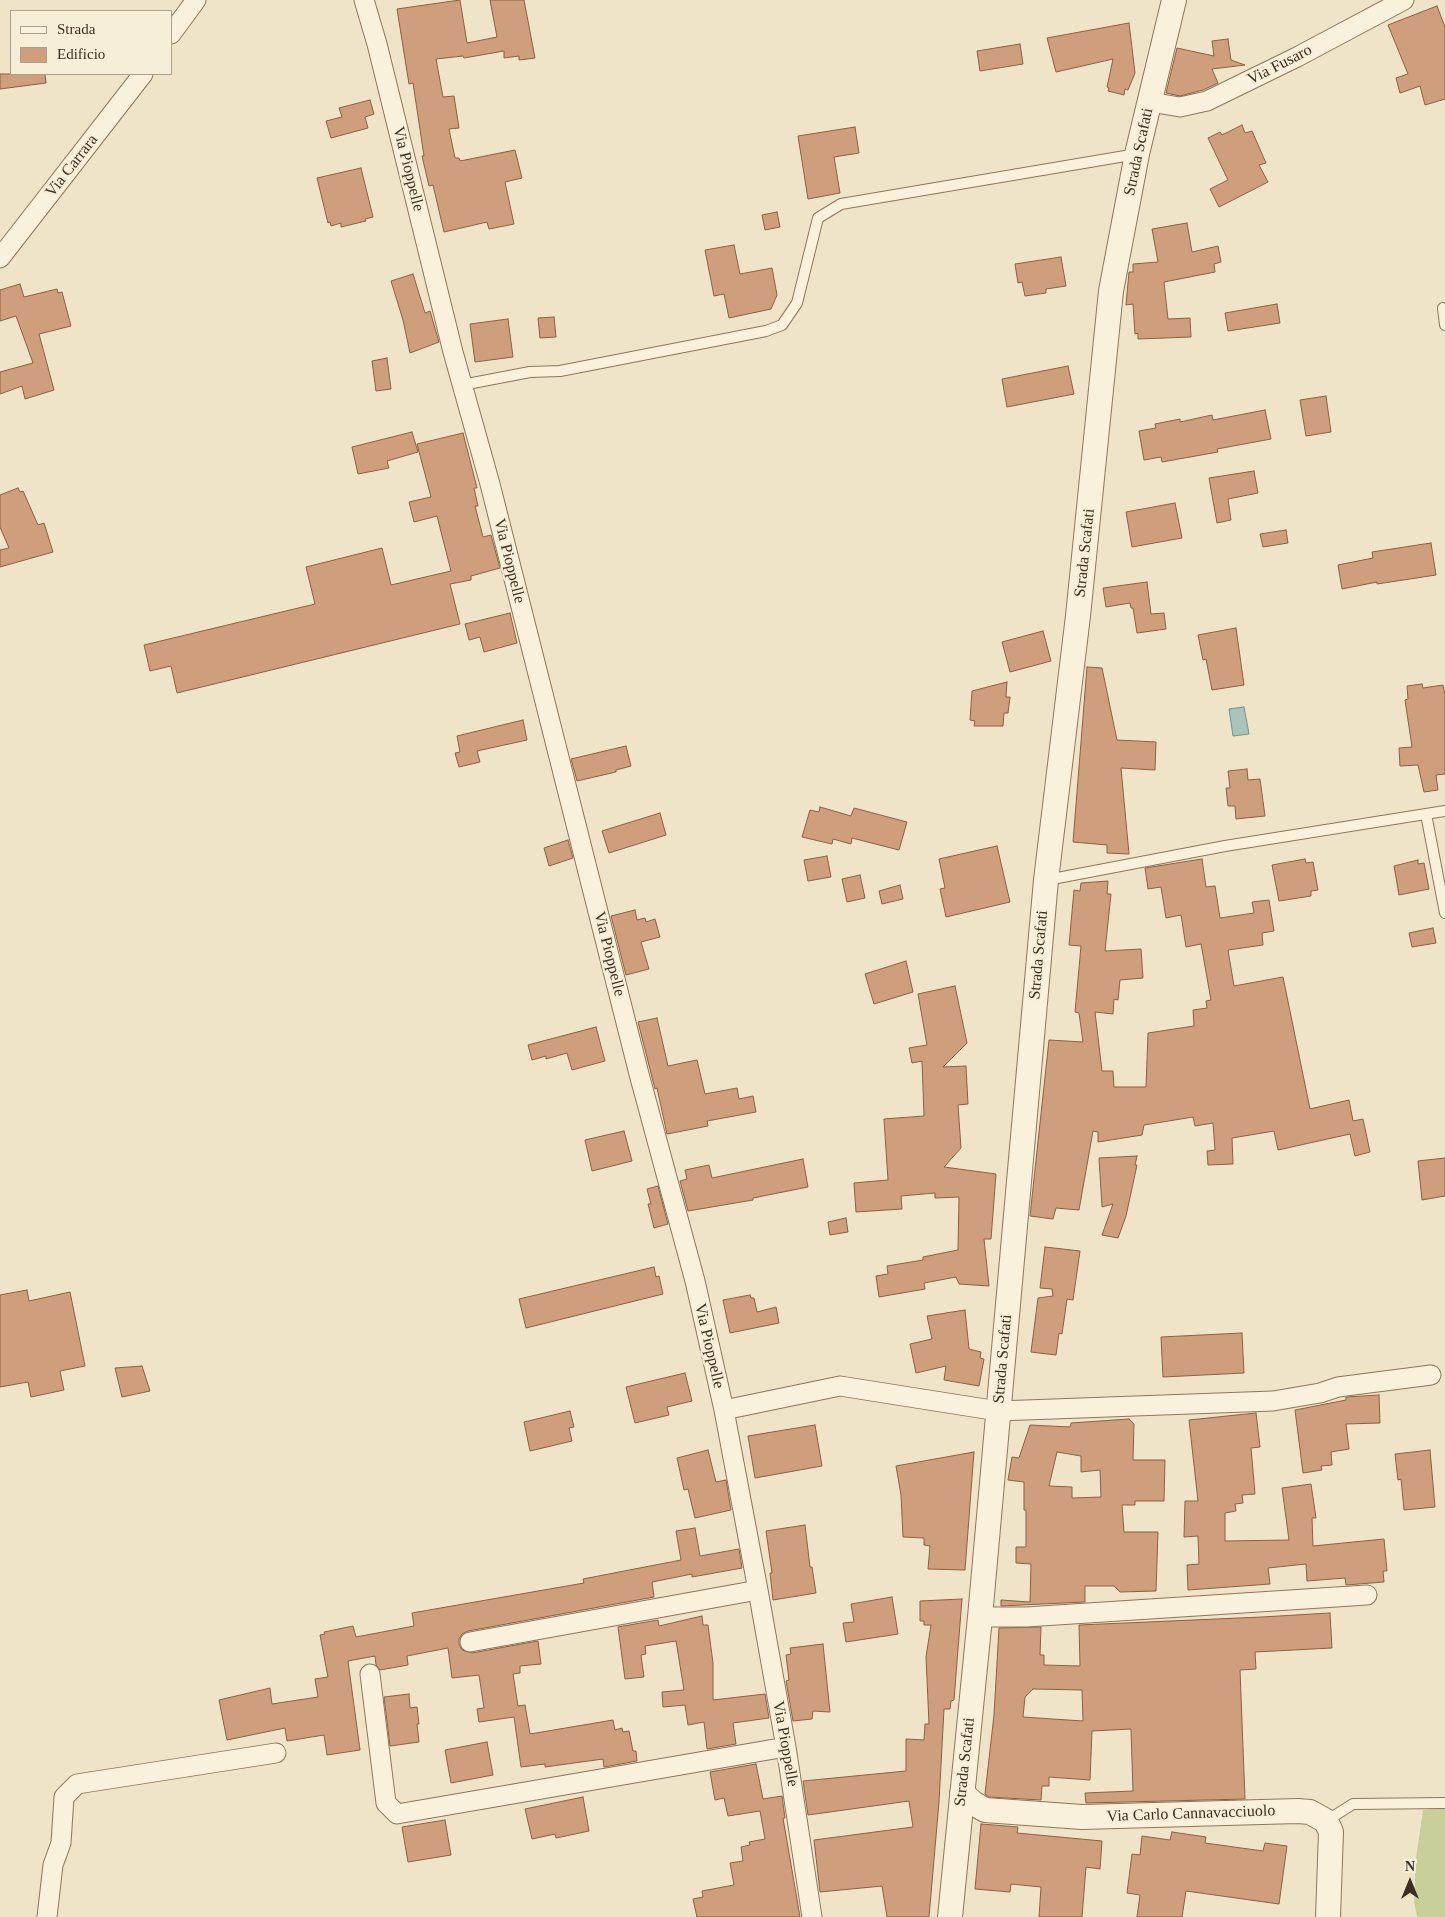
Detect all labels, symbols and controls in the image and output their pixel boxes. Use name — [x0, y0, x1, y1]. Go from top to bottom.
legend — [10, 10, 172, 75]
text: Strada — [57, 21, 95, 37]
street label: Via Fusaro — [1245, 41, 1315, 89]
text: Edificio — [57, 46, 105, 62]
street label: Strada Scafati — [1120, 106, 1158, 198]
street label: Via Pioppelle — [388, 125, 428, 213]
street label: Via Carrara — [42, 131, 102, 201]
street label: Strada Scafati — [1071, 508, 1099, 598]
street label: Via Pioppelle — [489, 517, 529, 605]
street label: Via Pioppelle — [589, 910, 629, 998]
street label: Strada Scafati — [1026, 910, 1052, 1000]
street label: Via Pioppelle — [690, 1302, 728, 1390]
street label: Strada Scafati — [990, 1314, 1016, 1404]
street label: Via Pioppelle — [768, 1700, 802, 1788]
street label: Strada Scafati — [951, 1717, 979, 1807]
street label: Via Carlo Cannavacciuolo — [1106, 1801, 1276, 1827]
north arrow — [1385, 1857, 1435, 1907]
text: N — [1405, 1859, 1415, 1874]

